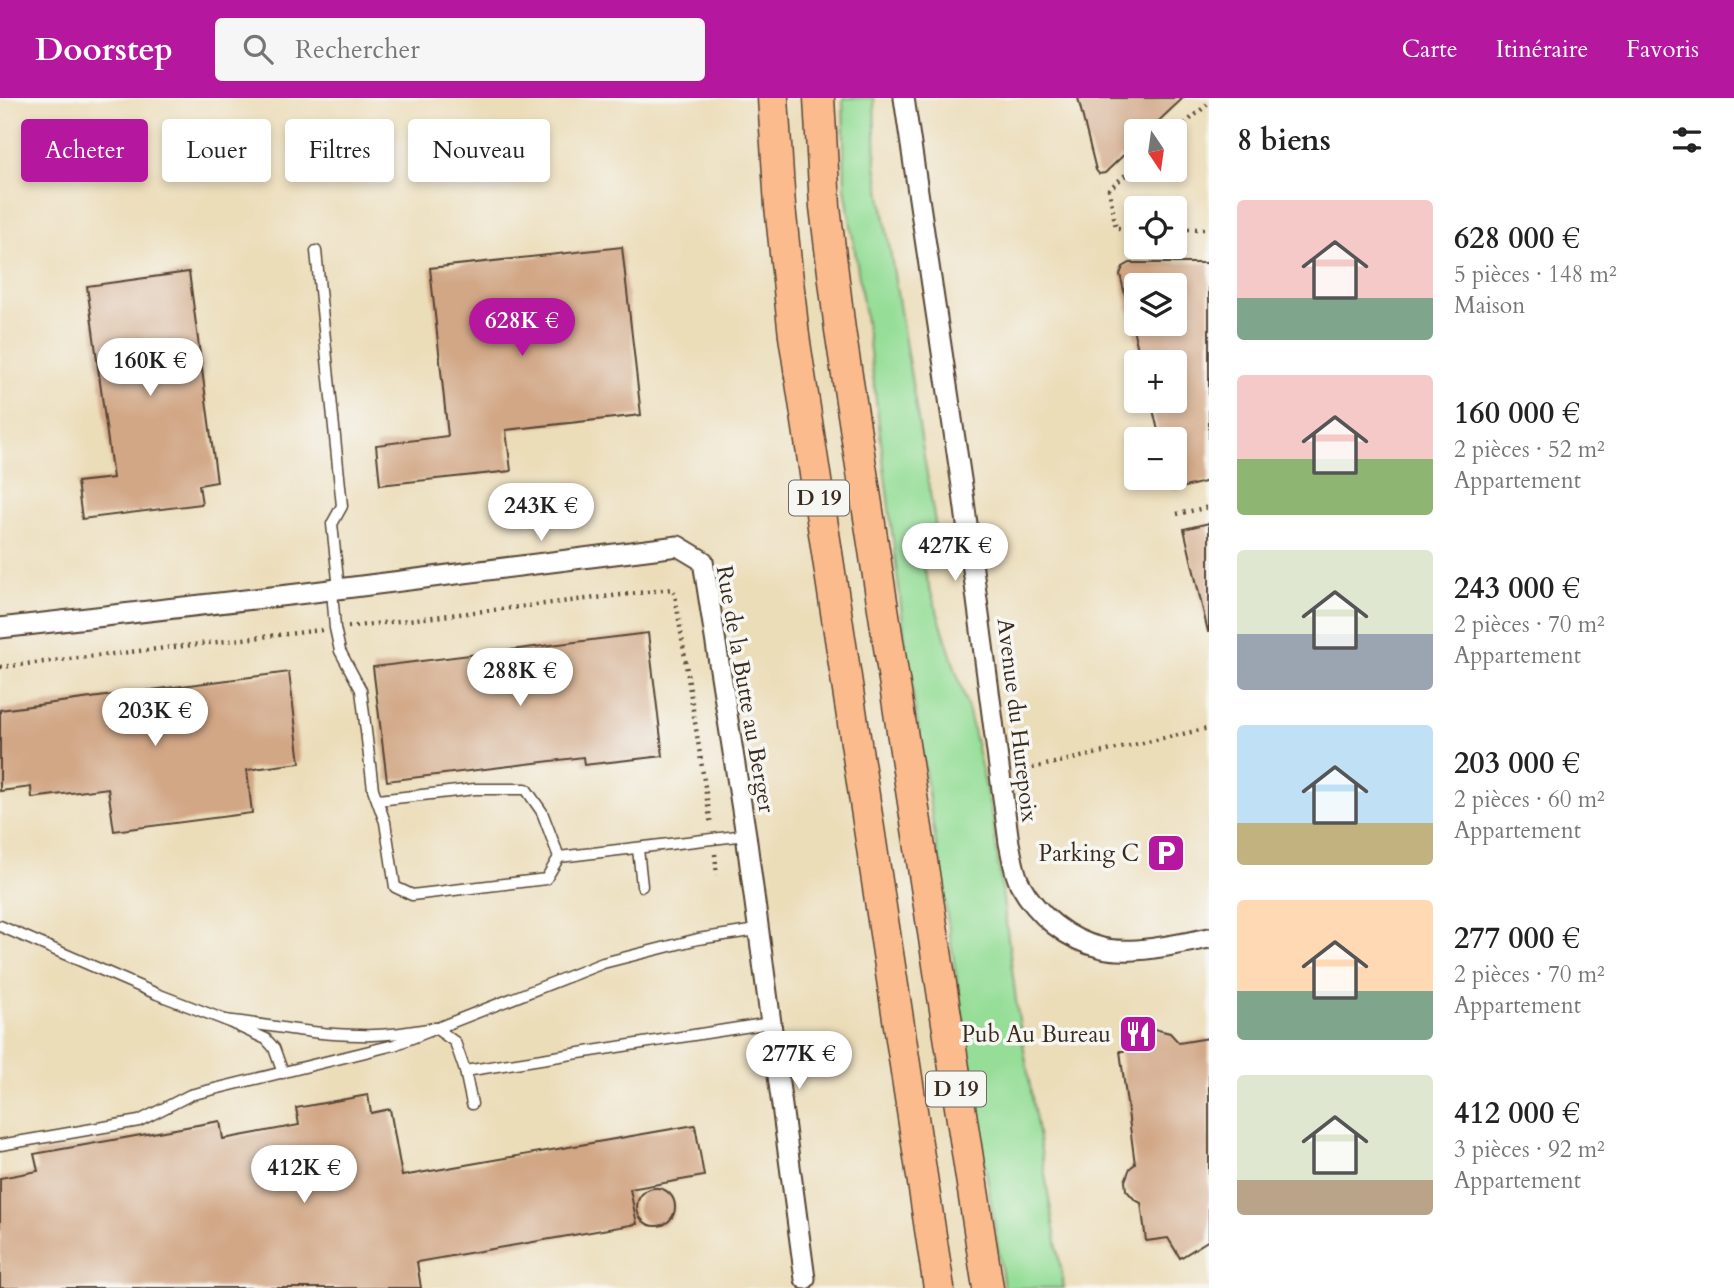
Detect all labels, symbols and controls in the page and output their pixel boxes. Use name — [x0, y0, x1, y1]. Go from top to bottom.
search box — [215, 18, 705, 81]
text: Doorstep — [35, 27, 173, 72]
icon: search — [239, 30, 277, 68]
text: Rechercher — [295, 32, 420, 67]
text: Carte — [1402, 33, 1458, 66]
text: Itinéraire — [1496, 33, 1588, 66]
text: Favoris — [1626, 33, 1699, 66]
chip: Acheter — [21, 119, 148, 182]
chip: Louer — [162, 119, 271, 182]
chip: Filtres — [285, 119, 394, 182]
chip: Nouveau — [408, 119, 550, 182]
north arrow — [1124, 119, 1186, 182]
map controls — [1124, 119, 1187, 490]
text: 8 biens — [1237, 120, 1331, 161]
icon: filters — [1668, 121, 1706, 159]
button: locate — [1124, 196, 1187, 259]
text: 628 000 € — [1454, 218, 1580, 259]
icon: home — [1293, 228, 1377, 312]
text: 5 pièces · 148 m² — [1454, 259, 1617, 290]
button: layers — [1124, 273, 1187, 336]
text: Maison — [1454, 290, 1525, 321]
pin: 628K € — [465, 299, 579, 358]
text: 628K € — [485, 305, 559, 336]
pin: 160K € — [93, 338, 207, 398]
text: 160K € — [113, 345, 187, 376]
button: + — [1124, 350, 1187, 413]
text: 160 000 € — [1454, 393, 1580, 434]
icon: home — [1293, 403, 1377, 487]
button: − — [1124, 427, 1187, 490]
text: 2 pièces · 52 m² — [1454, 434, 1605, 465]
text: Appartement — [1454, 465, 1581, 496]
road number: D 19 — [789, 480, 849, 516]
pin: 243K € — [484, 484, 598, 543]
text: 243K € — [504, 490, 578, 521]
pin: 427K € — [898, 524, 1012, 583]
text: 427K € — [918, 530, 992, 561]
street label: Rue de la Butte au Berger — [709, 563, 783, 816]
text: 243 000 € — [1454, 568, 1580, 609]
icon: home — [1293, 578, 1377, 662]
text: 2 pièces · 70 m² — [1454, 609, 1605, 640]
street label: Avenue du Hurepoix — [990, 616, 1045, 824]
text: Appartement — [1454, 640, 1581, 671]
pin: 288K € — [463, 648, 577, 708]
text: 288K € — [483, 655, 557, 686]
pin: 203K € — [98, 688, 212, 748]
text: 203K € — [118, 695, 192, 726]
text: 203 000 € — [1454, 743, 1580, 784]
icon: home — [1293, 753, 1377, 837]
text: 2 pièces · 60 m² — [1454, 784, 1605, 815]
text: Appartement — [1454, 815, 1581, 846]
parking icon: Parking C — [1145, 832, 1187, 874]
place label: Parking C — [1039, 838, 1139, 869]
text: 277 000 € — [1454, 918, 1580, 959]
icon: home — [1293, 928, 1377, 1012]
text: 2 pièces · 70 m² — [1454, 959, 1605, 990]
text: Appartement — [1454, 990, 1581, 1021]
restaurant icon: Pub Au Bureau — [1117, 1013, 1159, 1055]
place label: Pub Au Bureau — [961, 1019, 1111, 1050]
pin: 277K € — [742, 1032, 856, 1091]
text: 277K € — [762, 1038, 836, 1069]
road number: D 19 — [926, 1072, 986, 1107]
text: 412 000 € — [1454, 1093, 1580, 1134]
icon: home — [1293, 1103, 1377, 1187]
text: 3 pièces · 92 m² — [1454, 1134, 1605, 1165]
pin: 412K € — [247, 1146, 361, 1205]
text: 412K € — [267, 1152, 341, 1183]
text: Appartement — [1454, 1165, 1581, 1196]

